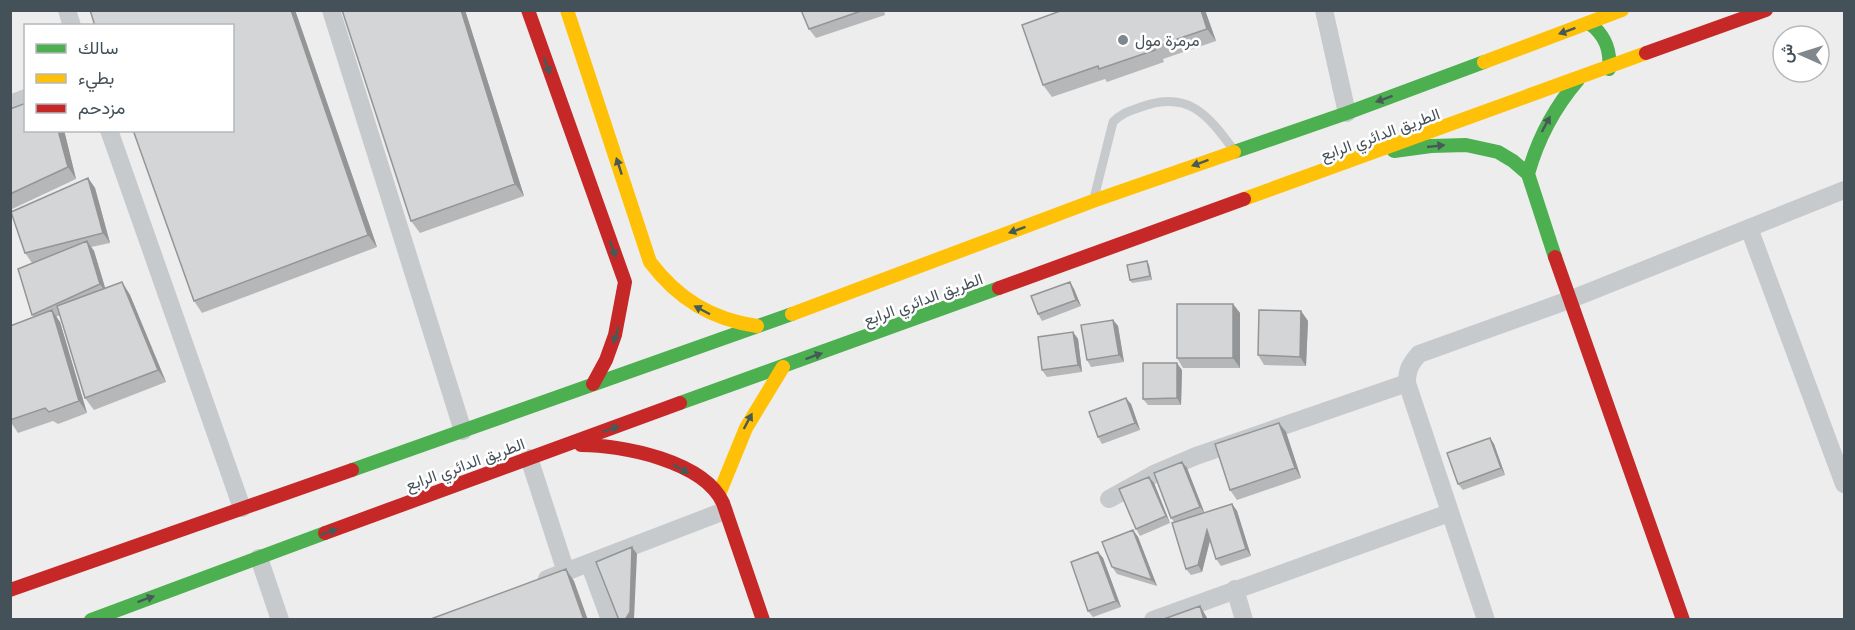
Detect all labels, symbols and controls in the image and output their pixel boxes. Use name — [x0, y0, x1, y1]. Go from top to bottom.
legend — [24, 24, 234, 132]
north arrow — [1771, 24, 1831, 84]
one-way arrow — [1558, 27, 1576, 36]
place label: مرمرة مول — [1135, 29, 1200, 52]
marker: مرمرة مول — [1116, 33, 1130, 47]
text: سالك — [78, 35, 118, 60]
text: ش — [1775, 43, 1799, 63]
one-way arrow — [543, 57, 553, 75]
text: بطيء — [78, 65, 114, 93]
text: مزدحم — [78, 95, 125, 120]
one-way arrow — [1375, 95, 1393, 104]
street label: الطريق الدائري الرابع — [1317, 102, 1444, 169]
one-way arrow — [1542, 115, 1551, 132]
one-way arrow — [1427, 141, 1446, 151]
one-way arrow — [613, 157, 623, 175]
one-way arrow — [1191, 159, 1209, 169]
one-way arrow — [1007, 225, 1025, 235]
one-way arrow — [609, 240, 619, 258]
street label: الطريق الدائري الرابع — [860, 267, 987, 334]
one-way arrow — [693, 305, 710, 315]
one-way arrow — [610, 326, 620, 344]
one-way arrow — [805, 351, 823, 361]
one-way arrow — [743, 412, 753, 429]
one-way arrow — [602, 424, 620, 433]
street label: الطريق الدائري الرابع — [402, 432, 529, 499]
one-way arrow — [673, 464, 690, 474]
one-way arrow — [320, 526, 338, 536]
one-way arrow — [137, 594, 155, 604]

